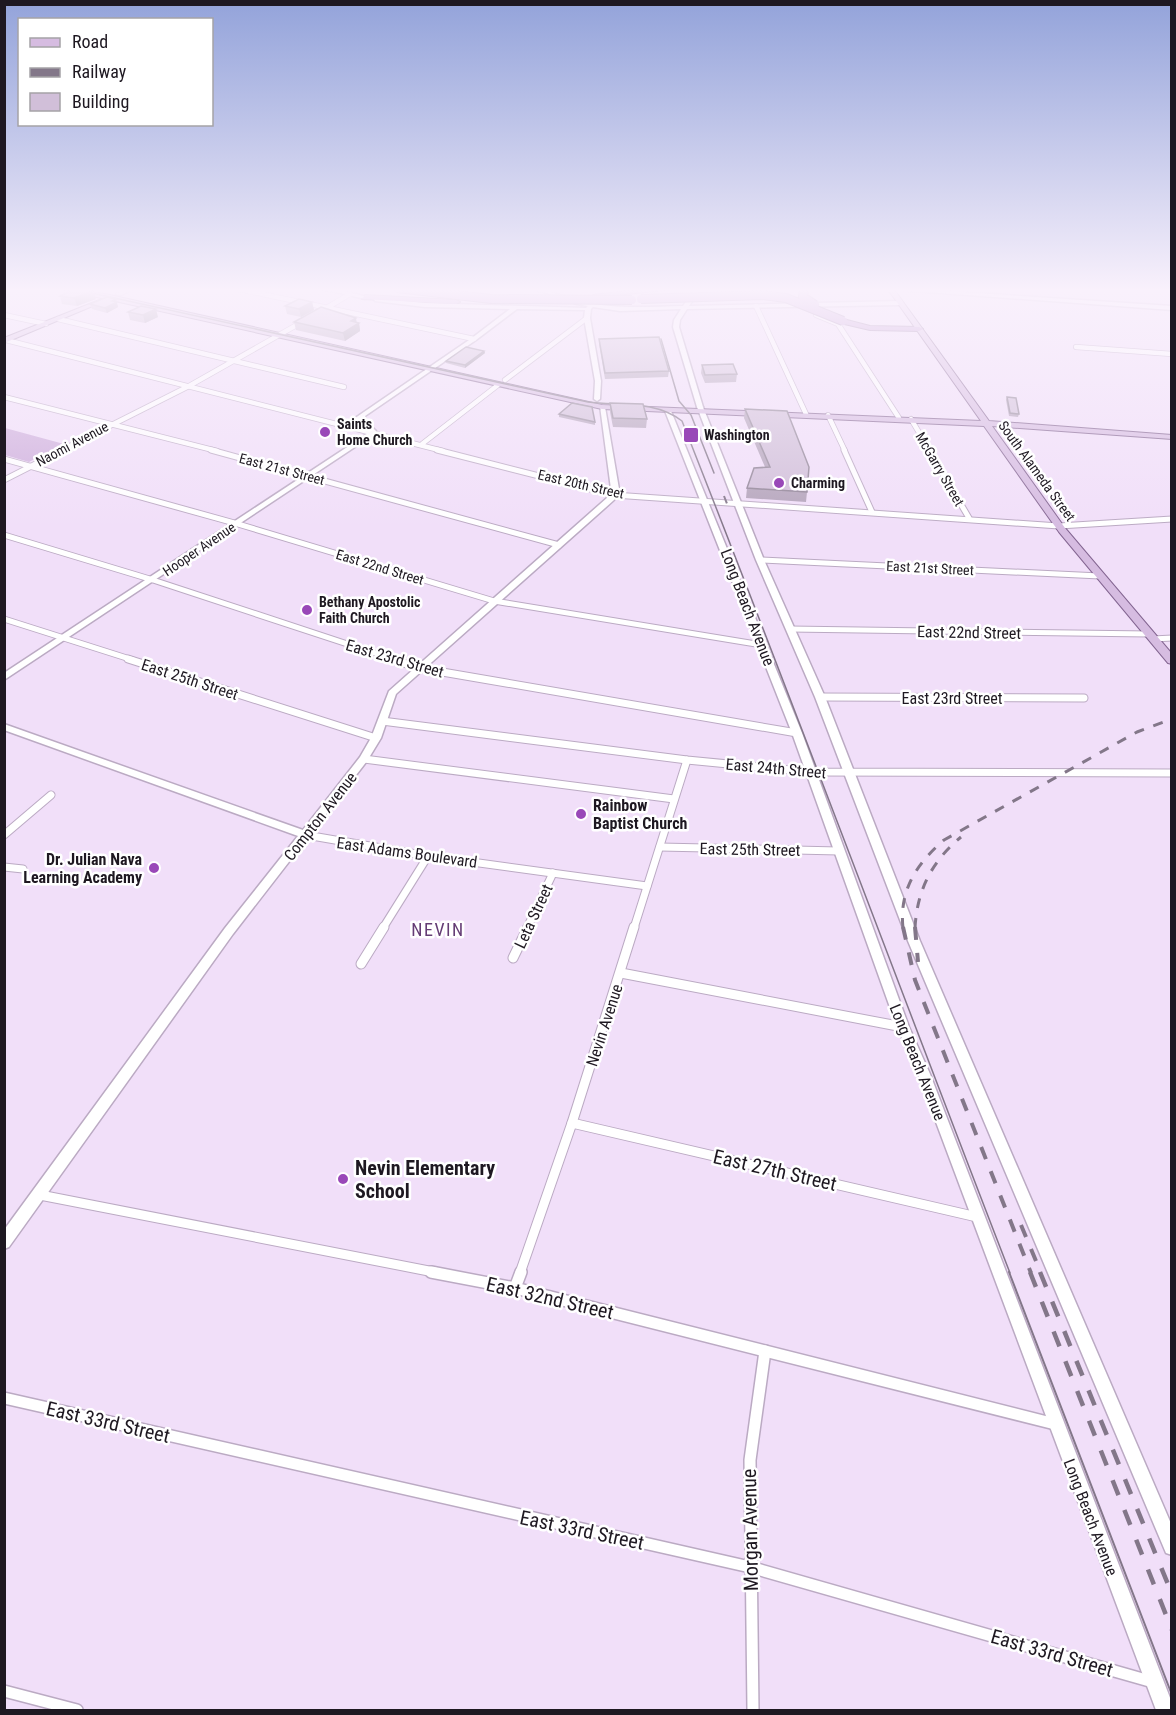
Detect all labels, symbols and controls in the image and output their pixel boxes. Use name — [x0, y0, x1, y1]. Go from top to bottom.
legend — [18, 18, 213, 126]
text: Road — [72, 31, 108, 52]
text: Railway — [72, 61, 127, 82]
text: Building — [72, 91, 129, 112]
place label: Saints Home Church — [337, 416, 413, 448]
street label: Naomi Avenue — [33, 418, 111, 470]
street label: South Alameda Street — [995, 418, 1079, 524]
marker: Saints Home Church — [318, 425, 332, 439]
marker: Washington — [682, 426, 700, 444]
place label: Washington — [704, 427, 770, 443]
street label: McGarry Street — [912, 429, 968, 509]
street label: East 21st Street — [238, 450, 326, 488]
street label: East 20th Street — [536, 466, 626, 502]
place label: Charming — [791, 475, 845, 491]
marker: Charming — [772, 476, 786, 490]
street label: Hooper Avenue — [160, 519, 239, 579]
street label: East 22nd Street — [334, 546, 426, 588]
street label: Long Beach Avenue — [716, 546, 779, 668]
street label: East 21st Street — [886, 558, 974, 578]
place label: Bethany Apostolic Faith Church — [319, 594, 421, 626]
marker: Bethany Apostolic Faith Church — [300, 603, 314, 617]
street label: East 22nd Street — [917, 622, 1021, 643]
street label: East 23rd Street — [344, 635, 446, 682]
street label: East 25th Street — [139, 655, 241, 704]
street label: East 23rd Street — [902, 689, 1003, 708]
street label: East 24th Street — [725, 755, 827, 782]
street label: Compton Avenue — [280, 768, 361, 864]
place label: Rainbow Baptist Church — [593, 796, 688, 833]
marker: Rainbow Baptist Church — [574, 807, 588, 821]
street label: East Adams Boulevard — [335, 833, 478, 872]
street label: East 25th Street — [699, 839, 801, 860]
place label: Dr. Julian Nava Learning Academy — [23, 850, 142, 887]
marker: Dr. Julian Nava Learning Academy — [147, 861, 161, 875]
street label: Leta Street — [510, 881, 557, 951]
district label: NEVIN — [411, 919, 465, 940]
street label: Nevin Avenue — [582, 982, 627, 1069]
street label: Long Beach Avenue — [886, 1001, 950, 1123]
street label: East 27th Street — [711, 1144, 839, 1196]
place label: Nevin Elementary School — [355, 1156, 495, 1203]
marker: Nevin Elementary School — [336, 1172, 350, 1186]
street label: East 32nd Street — [484, 1272, 616, 1324]
street label: East 33rd Street — [44, 1396, 172, 1448]
street label: Long Beach Avenue — [1059, 1456, 1122, 1578]
street label: Morgan Avenue — [737, 1469, 763, 1591]
street label: East 33rd Street — [518, 1505, 646, 1555]
street label: East 33rd Street — [988, 1624, 1116, 1682]

